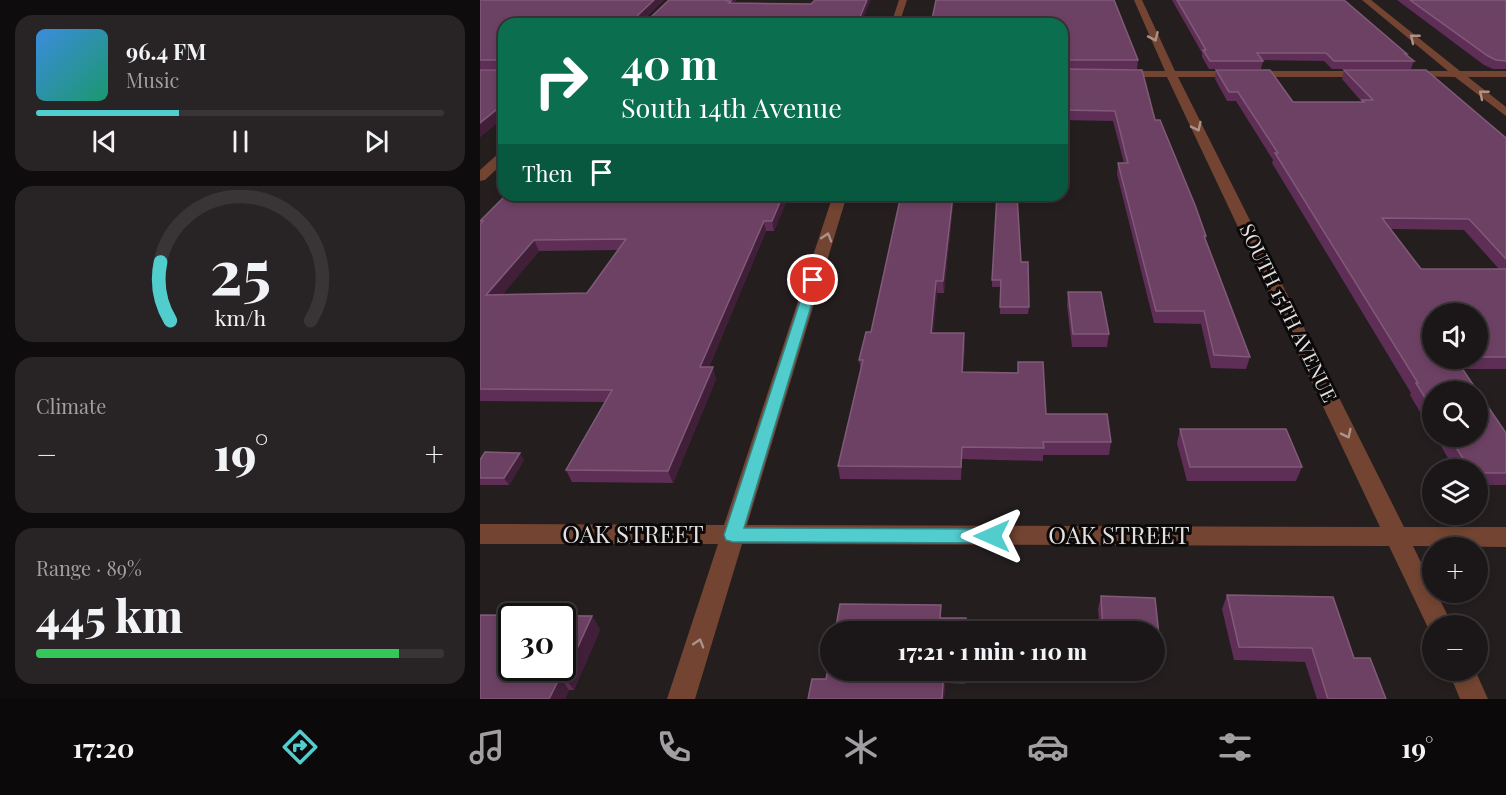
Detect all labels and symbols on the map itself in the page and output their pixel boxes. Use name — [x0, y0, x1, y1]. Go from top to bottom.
one-way arrow — [1147, 31, 1159, 42]
one-way arrow — [1409, 34, 1420, 45]
one-way arrow — [1479, 90, 1490, 101]
one-way arrow — [1189, 121, 1201, 132]
street label: SOUTH 15TH AVENUE — [1234, 219, 1344, 406]
one-way arrow — [820, 232, 832, 243]
pin — [787, 254, 838, 305]
one-way arrow — [1340, 428, 1352, 439]
position arrow — [960, 504, 1024, 568]
street label: OAK STREET — [562, 517, 704, 549]
street label: OAK STREET — [1048, 518, 1190, 550]
speed limit sign: 30 — [498, 603, 576, 681]
one-way arrow — [692, 638, 704, 649]

